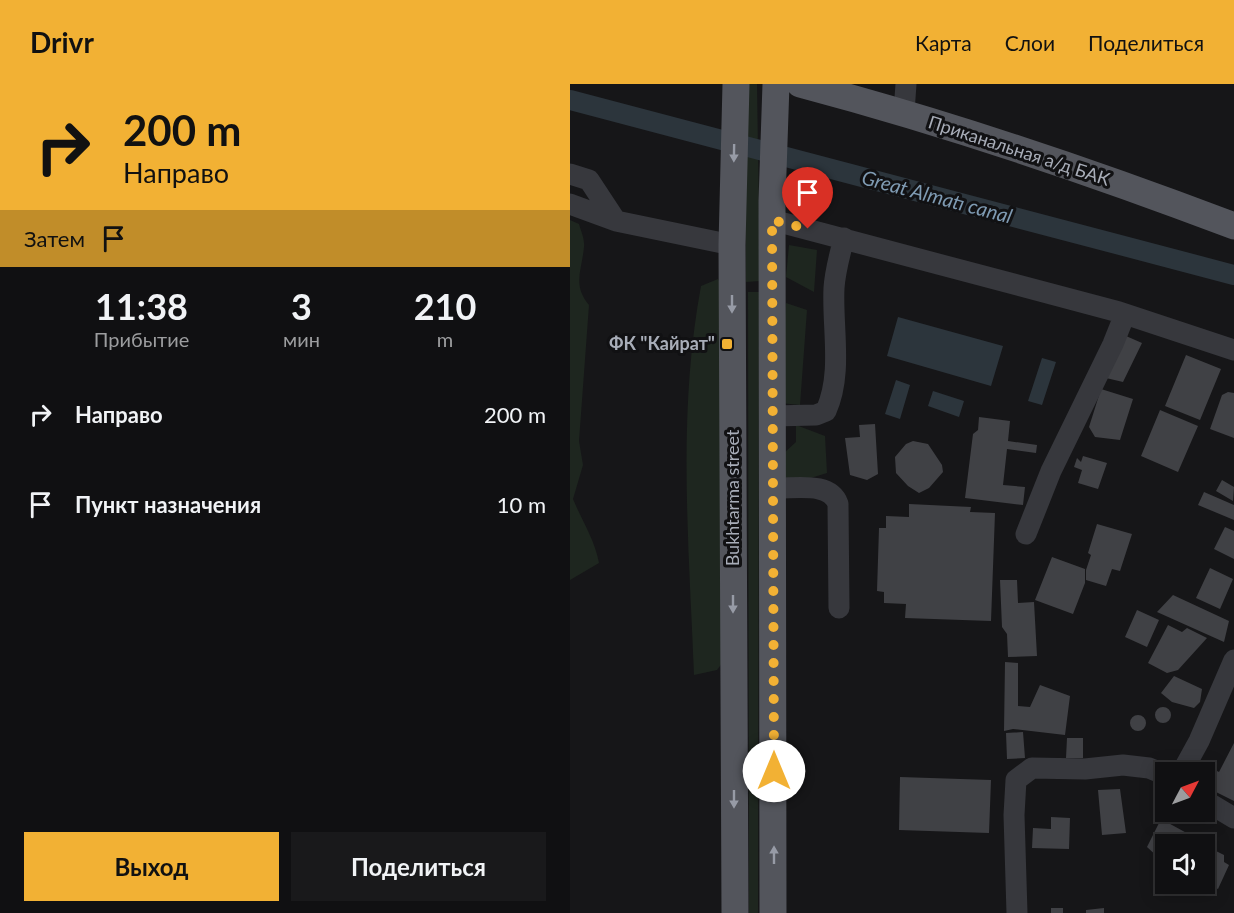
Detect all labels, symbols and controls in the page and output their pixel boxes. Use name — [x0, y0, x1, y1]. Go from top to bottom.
text: Drivr — [30, 25, 94, 59]
text: Карта — [915, 30, 972, 55]
text: Слои — [1005, 30, 1055, 55]
text: Поделиться — [1088, 30, 1204, 55]
text: 200 m — [123, 105, 241, 155]
icon: right — [24, 108, 102, 186]
street label: Приканальная а/д БАК — [926, 110, 1113, 190]
one-way arrow — [729, 144, 739, 163]
text: Направо — [123, 156, 229, 189]
water label: Great Almatı canal — [859, 164, 1016, 228]
pin — [782, 167, 833, 229]
icon: arrive — [791, 176, 824, 209]
icon: arrive — [97, 222, 130, 255]
text: Затем — [24, 225, 85, 252]
text: 11:38 — [95, 284, 188, 328]
text: 3 — [291, 284, 312, 328]
text: 210 — [414, 284, 476, 328]
one-way arrow — [727, 294, 737, 313]
text: Прибытие — [94, 327, 189, 351]
text: мин — [283, 327, 320, 351]
text: m — [437, 327, 453, 351]
place label: ФК "Кайрат" — [609, 332, 715, 354]
marker: ФК "Кайрат" — [720, 337, 734, 351]
icon: right — [24, 398, 57, 431]
text: Направо — [75, 401, 163, 428]
text: 200 m — [484, 401, 546, 428]
street label: Bukhtarma street — [721, 429, 743, 566]
icon: arrive — [24, 488, 57, 521]
text: Пункт назначения — [75, 491, 261, 518]
text: 10 m — [497, 491, 546, 518]
one-way arrow — [728, 594, 738, 613]
position arrow — [742, 739, 806, 803]
north arrow — [1155, 762, 1215, 822]
map controls — [1155, 762, 1215, 894]
one-way arrow — [729, 789, 739, 808]
button: Выход — [24, 832, 279, 901]
button: Поделиться — [291, 832, 546, 901]
button: sound — [1155, 834, 1215, 894]
one-way arrow — [769, 845, 778, 864]

